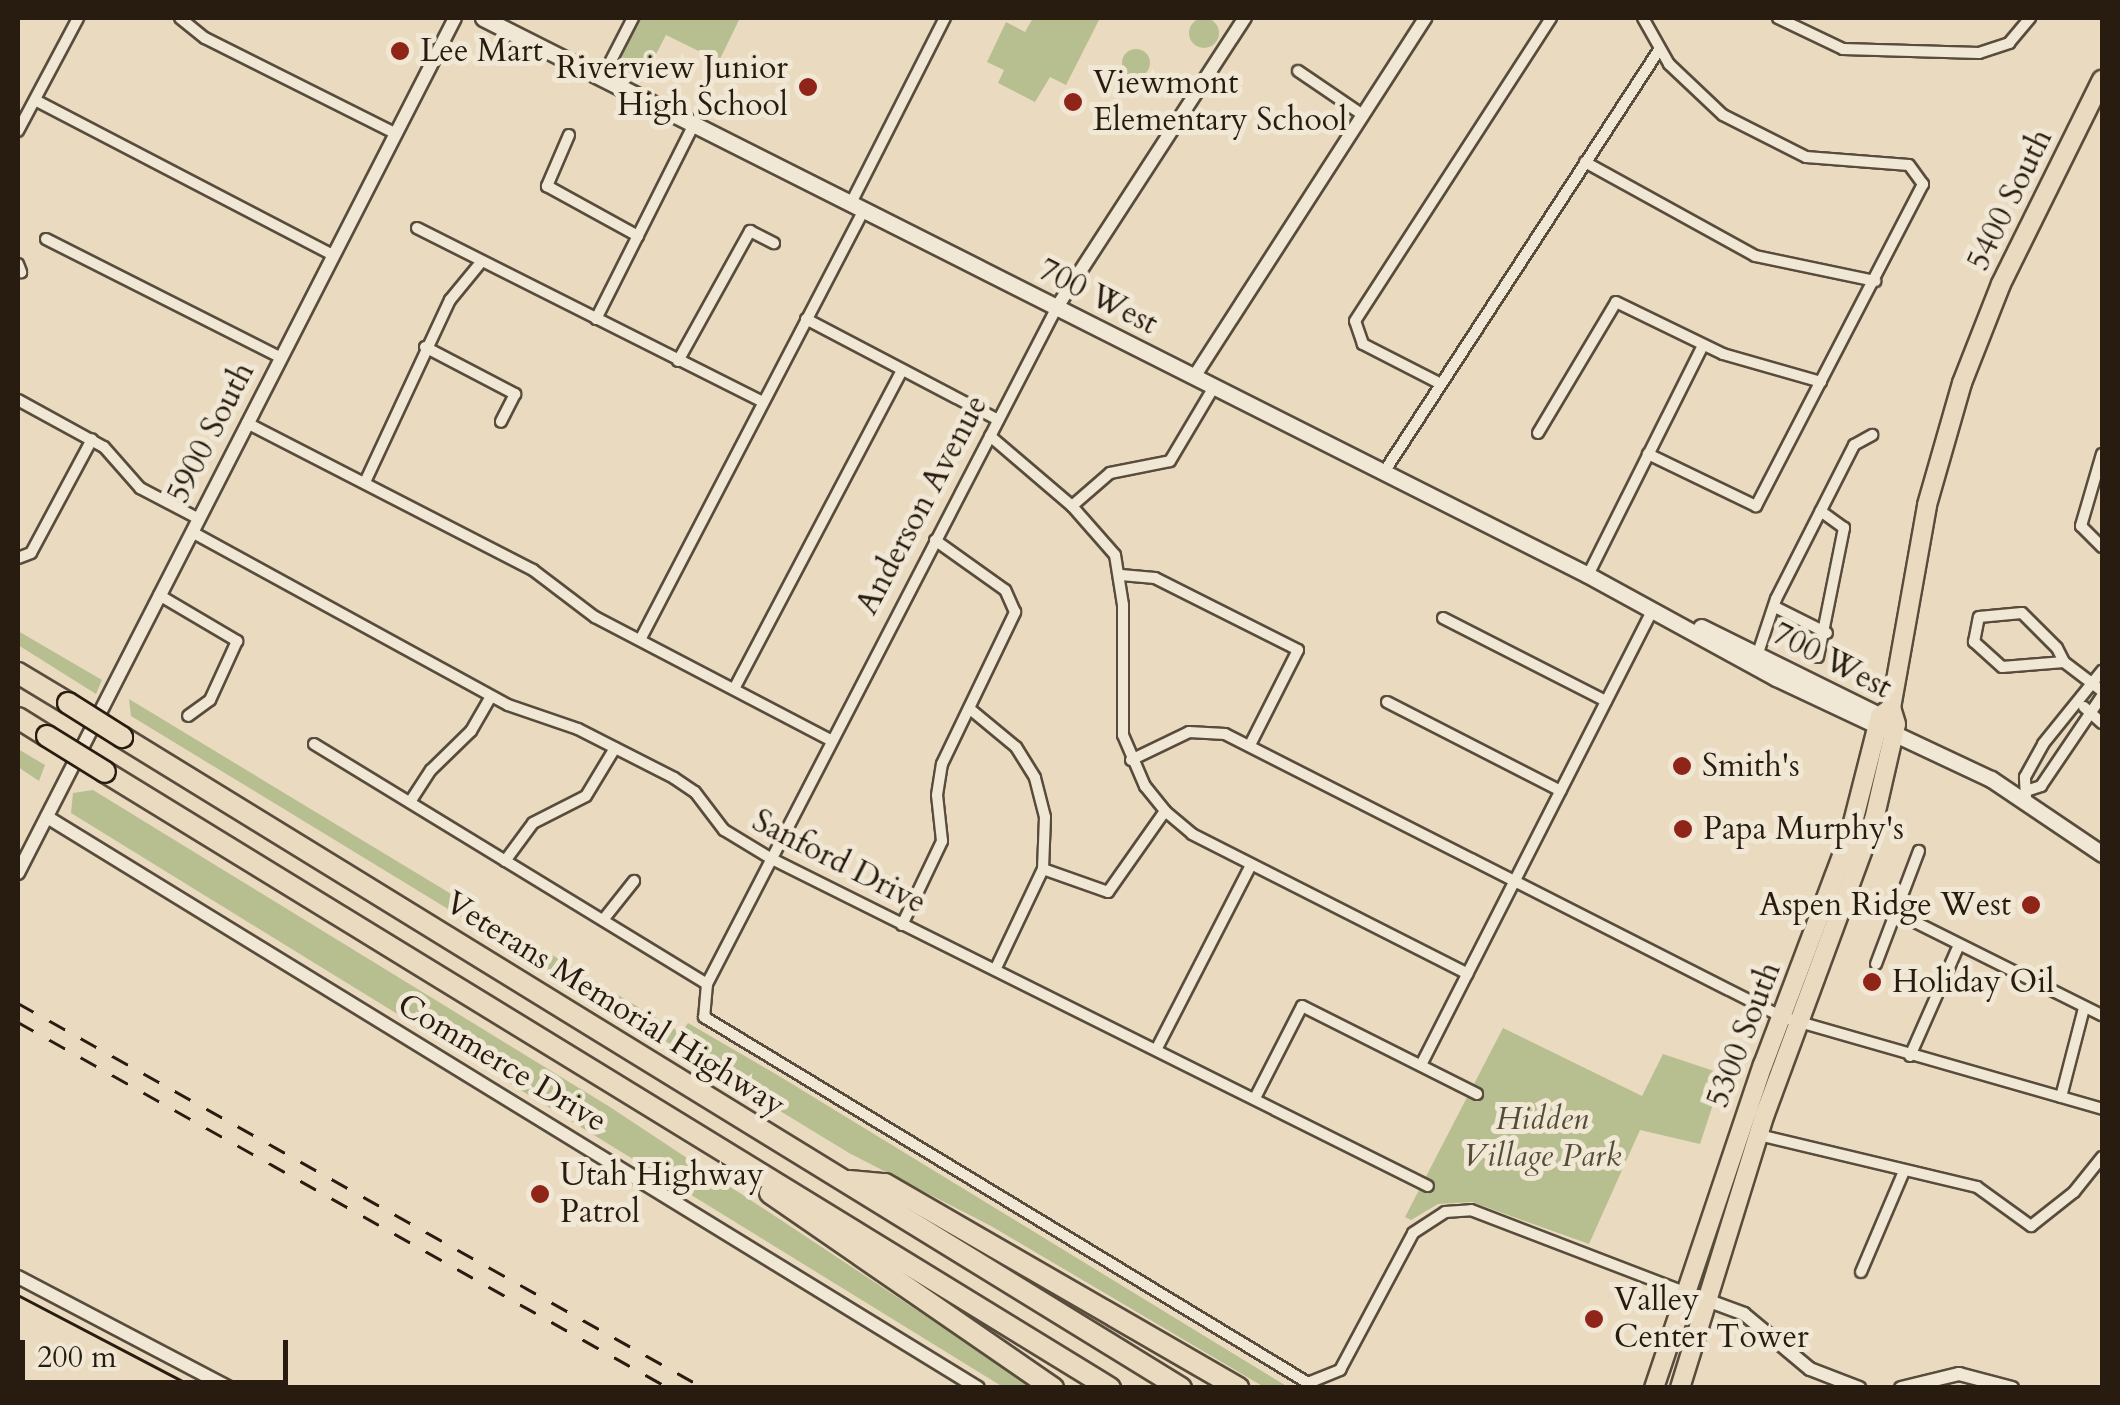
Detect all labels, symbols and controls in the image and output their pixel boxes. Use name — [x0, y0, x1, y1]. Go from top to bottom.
place label: Lee Mart — [420, 32, 543, 70]
marker: Lee Mart — [389, 40, 411, 62]
place label: Riverview Junior High School — [556, 50, 788, 125]
place label: Viewmont Elementary School — [1093, 65, 1347, 140]
marker: Riverview Junior High School — [797, 76, 819, 98]
marker: Viewmont Elementary School — [1062, 91, 1084, 113]
street label: 5400 South — [1959, 123, 2061, 277]
street label: 700 West — [1032, 251, 1164, 343]
street label: 5900 South — [159, 356, 263, 510]
street label: Anderson Avenue — [848, 389, 996, 621]
street label: 700 West — [1766, 615, 1898, 707]
place label: Smith's — [1702, 747, 1800, 785]
marker: Smith's — [1671, 755, 1693, 777]
street label: Sanford Drive — [746, 802, 932, 922]
place label: Papa Murphy's — [1703, 810, 1904, 848]
marker: Papa Murphy's — [1672, 818, 1694, 840]
street label: Veterans Memorial Highway — [438, 883, 792, 1125]
place label: Aspen Ridge West — [1759, 886, 2011, 924]
marker: Aspen Ridge West — [2020, 894, 2042, 916]
street label: 5300 South — [1699, 957, 1789, 1113]
place label: Holiday Oil — [1892, 963, 2054, 1001]
marker: Holiday Oil — [1861, 971, 1883, 993]
street label: Commerce Drive — [390, 985, 614, 1141]
park label: Hidden Village Park — [1463, 1101, 1621, 1176]
place label: Utah Highway Patrol — [560, 1157, 764, 1232]
marker: Utah Highway Patrol — [529, 1183, 551, 1205]
place label: Valley Center Tower — [1614, 1282, 1809, 1357]
marker: Valley Center Tower — [1583, 1308, 1605, 1330]
scale bar — [25, 1320, 292, 1382]
text: 200 m — [37, 1337, 117, 1378]

